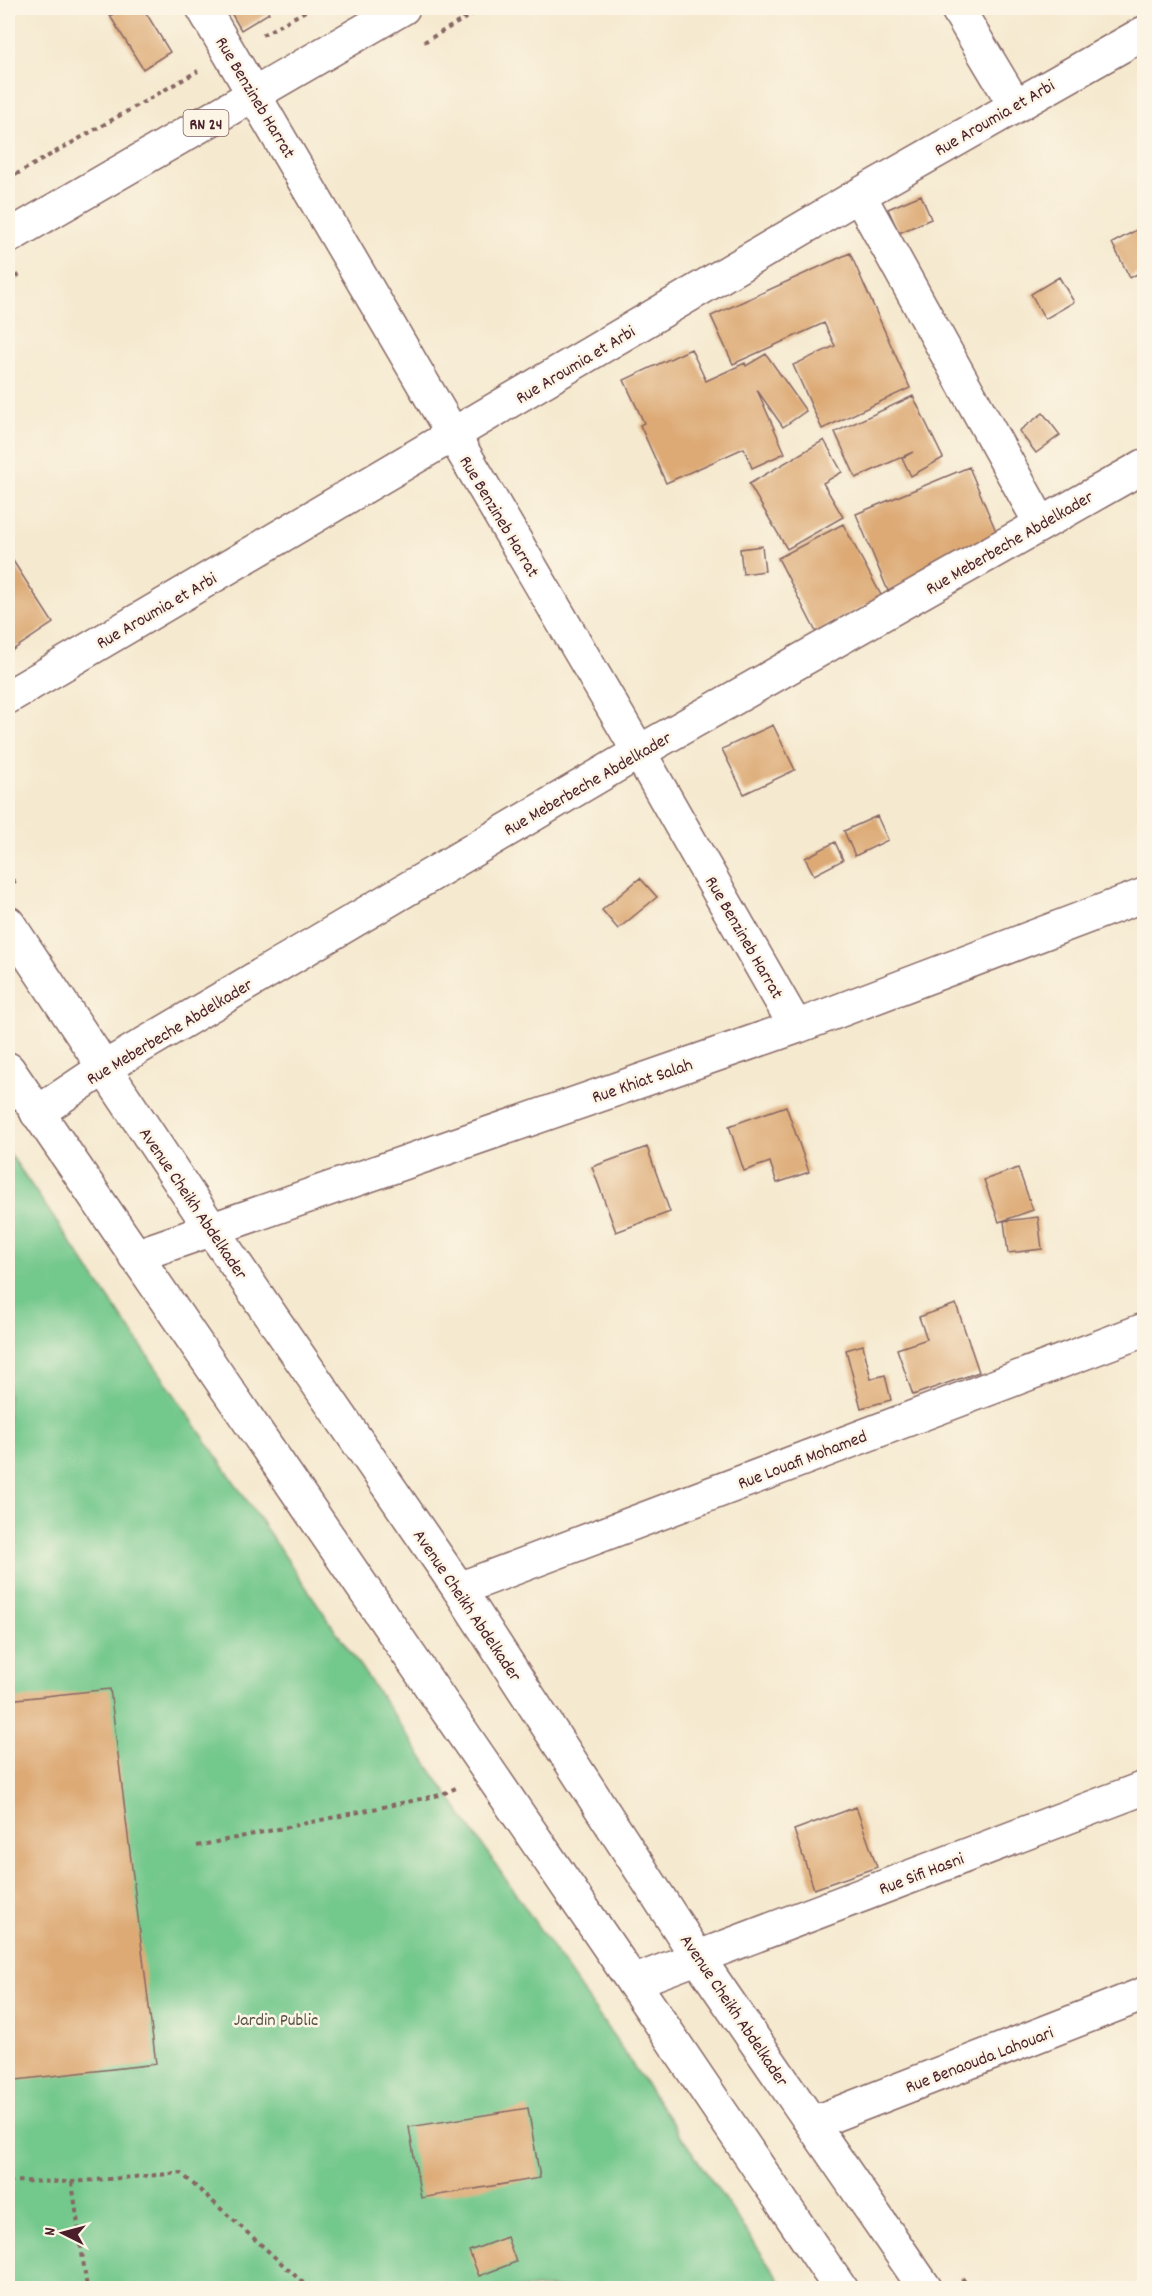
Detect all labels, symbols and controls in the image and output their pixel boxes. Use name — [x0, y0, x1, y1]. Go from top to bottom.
street label: Rue Benzineb Harrat — [208, 33, 300, 164]
street label: Rue Aroumia et Arbi — [930, 75, 1060, 164]
road number: RN 24 — [184, 110, 228, 136]
street label: Rue Aroumia et Arbi — [512, 321, 641, 412]
street label: Rue Benzineb Harrat — [452, 452, 544, 583]
street label: Rue Meberbeche Abdelkader — [922, 486, 1099, 602]
street label: Rue Aroumia et Arbi — [92, 568, 222, 657]
street label: Rue Meberbeche Abdelkader — [500, 727, 677, 843]
street label: Rue Benzineb Harrat — [698, 872, 788, 1004]
street label: Rue Meberbeche Abdelkader — [83, 973, 258, 1093]
street label: Rue Khiat Salah — [589, 1053, 697, 1111]
street label: Avenue Cheikh Abdelkader — [132, 1123, 252, 1286]
street label: Rue Louafi Mohamed — [735, 1425, 871, 1497]
street label: Avenue Cheikh Abdelkader — [406, 1525, 526, 1688]
street label: Rue Sifi Hasni — [876, 1848, 968, 1903]
street label: Avenue Cheikh Abdelkader — [673, 1930, 793, 2093]
park label: Jardin Public — [234, 2009, 318, 2034]
street label: Rue Benaouda Lahouari — [902, 2022, 1058, 2101]
north arrow — [33, 2203, 93, 2263]
text: N — [39, 2226, 62, 2237]

